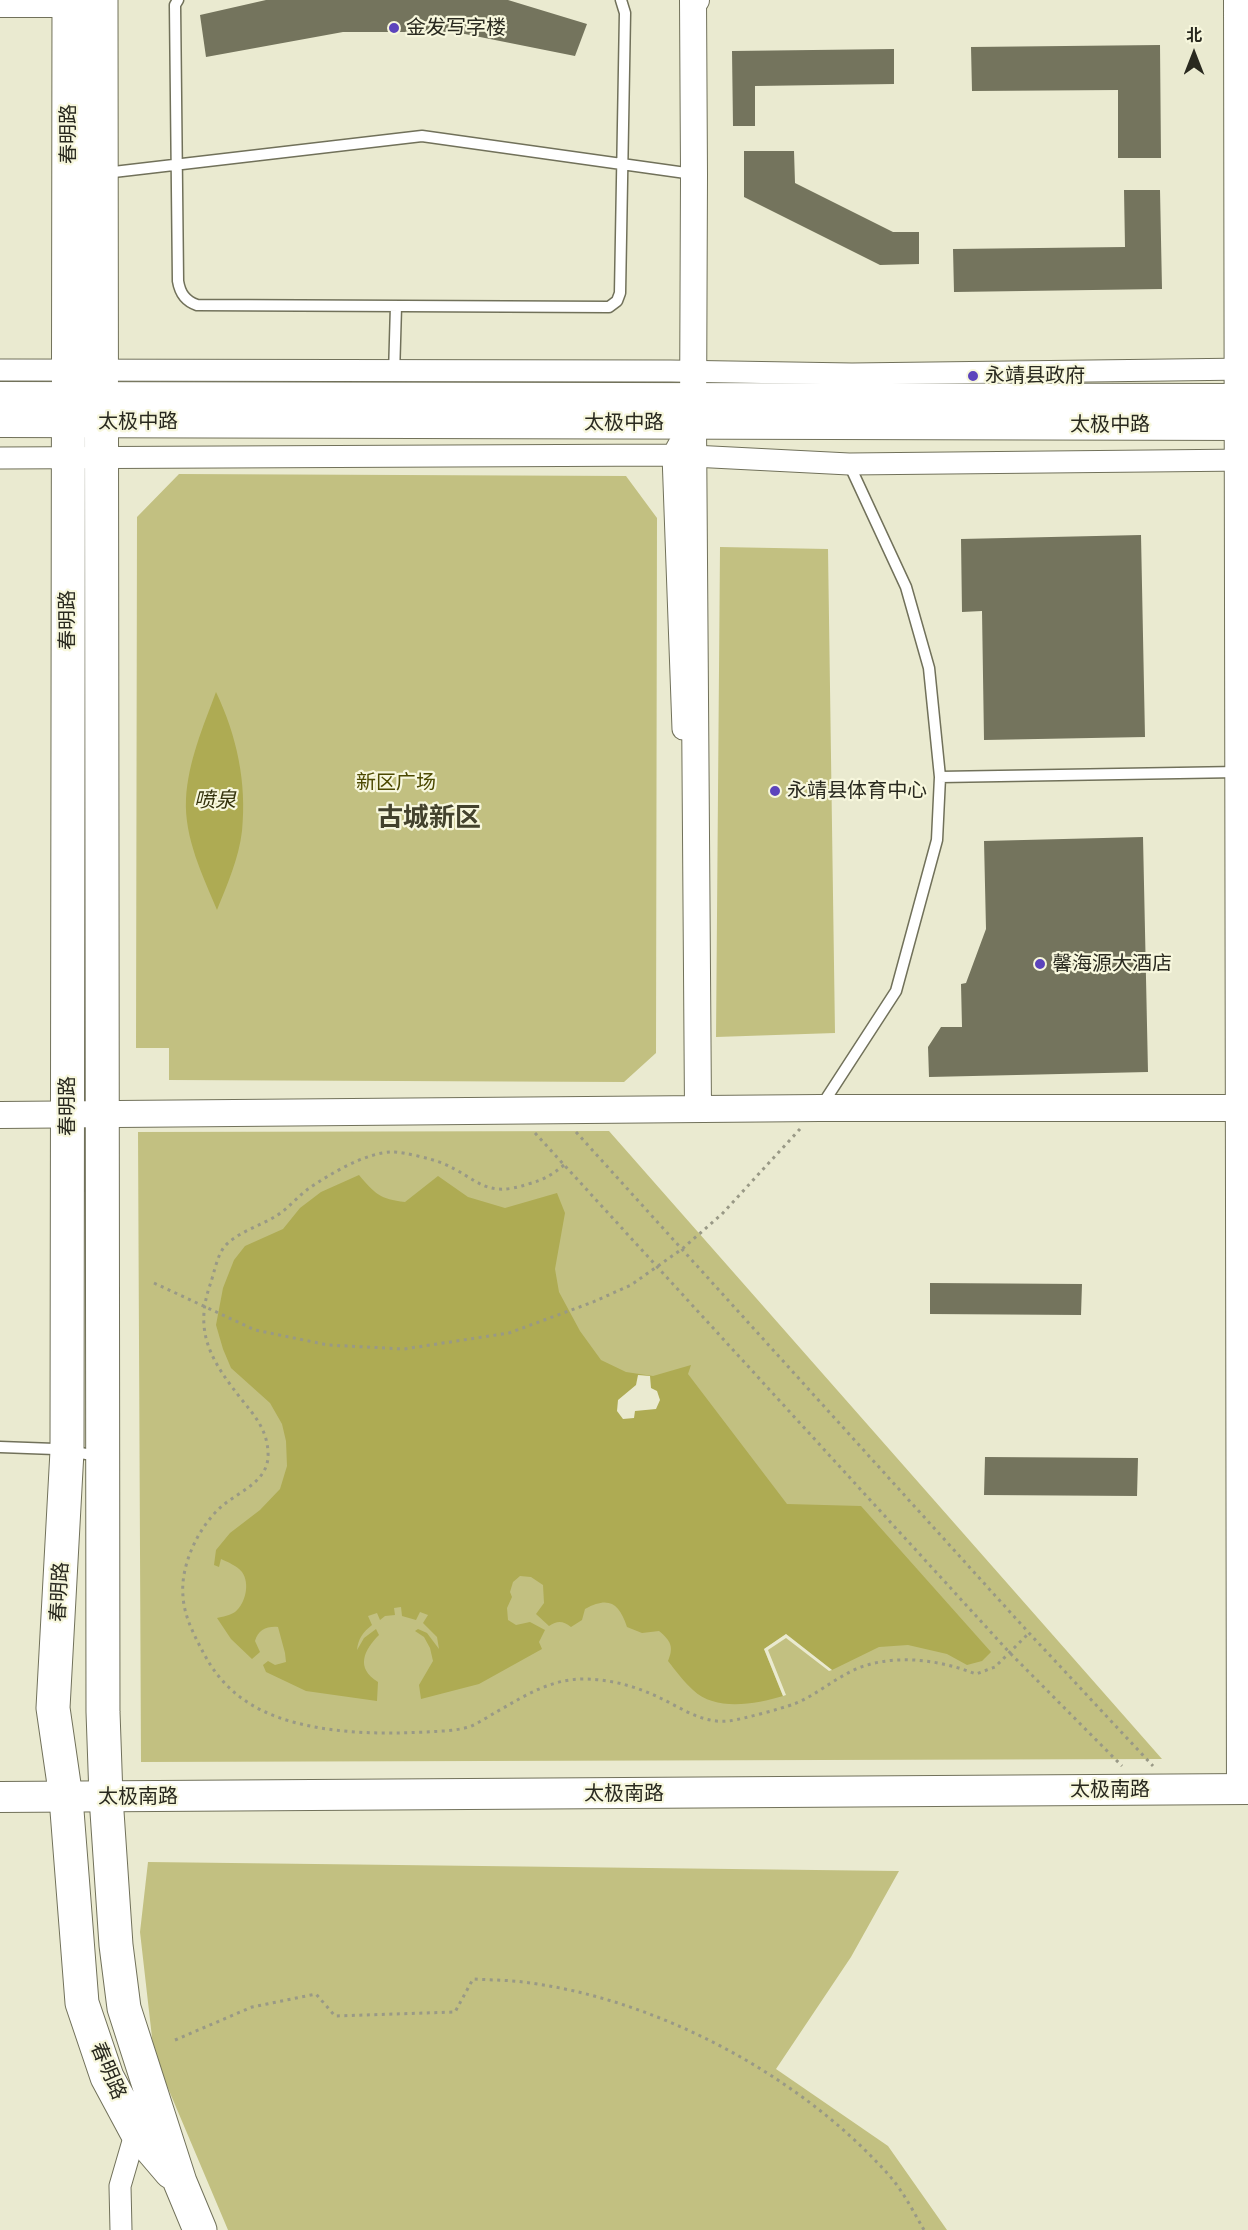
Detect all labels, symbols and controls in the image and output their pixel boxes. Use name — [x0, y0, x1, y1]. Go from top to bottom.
place label: 金发写字楼 — [406, 16, 506, 40]
marker: 金发写字楼 — [387, 21, 401, 35]
north arrow — [1164, 24, 1224, 84]
text: 北 — [1186, 26, 1202, 45]
street label: 春明路 — [57, 104, 81, 164]
place label: 永靖县政府 — [985, 364, 1085, 388]
marker: 永靖县政府 — [966, 369, 980, 383]
street label: 太极中路 — [98, 410, 178, 434]
street label: 太极中路 — [584, 411, 664, 435]
street label: 太极中路 — [1070, 413, 1150, 437]
street label: 春明路 — [56, 590, 80, 650]
park label: 新区广场 — [356, 771, 436, 795]
place label: 永靖县体育中心 — [787, 779, 927, 803]
marker: 永靖县体育中心 — [768, 784, 782, 798]
water label: 喷泉 — [194, 788, 236, 814]
district label: 古城新区 — [377, 802, 481, 834]
place label: 馨海源大酒店 — [1052, 952, 1172, 976]
marker: 馨海源大酒店 — [1033, 957, 1047, 971]
street label: 春明路 — [56, 1076, 80, 1136]
street label: 春明路 — [46, 1561, 74, 1623]
street label: 太极南路 — [1070, 1778, 1150, 1802]
street label: 太极南路 — [584, 1782, 664, 1806]
street label: 太极南路 — [98, 1785, 178, 1809]
street label: 春明路 — [85, 2039, 131, 2103]

